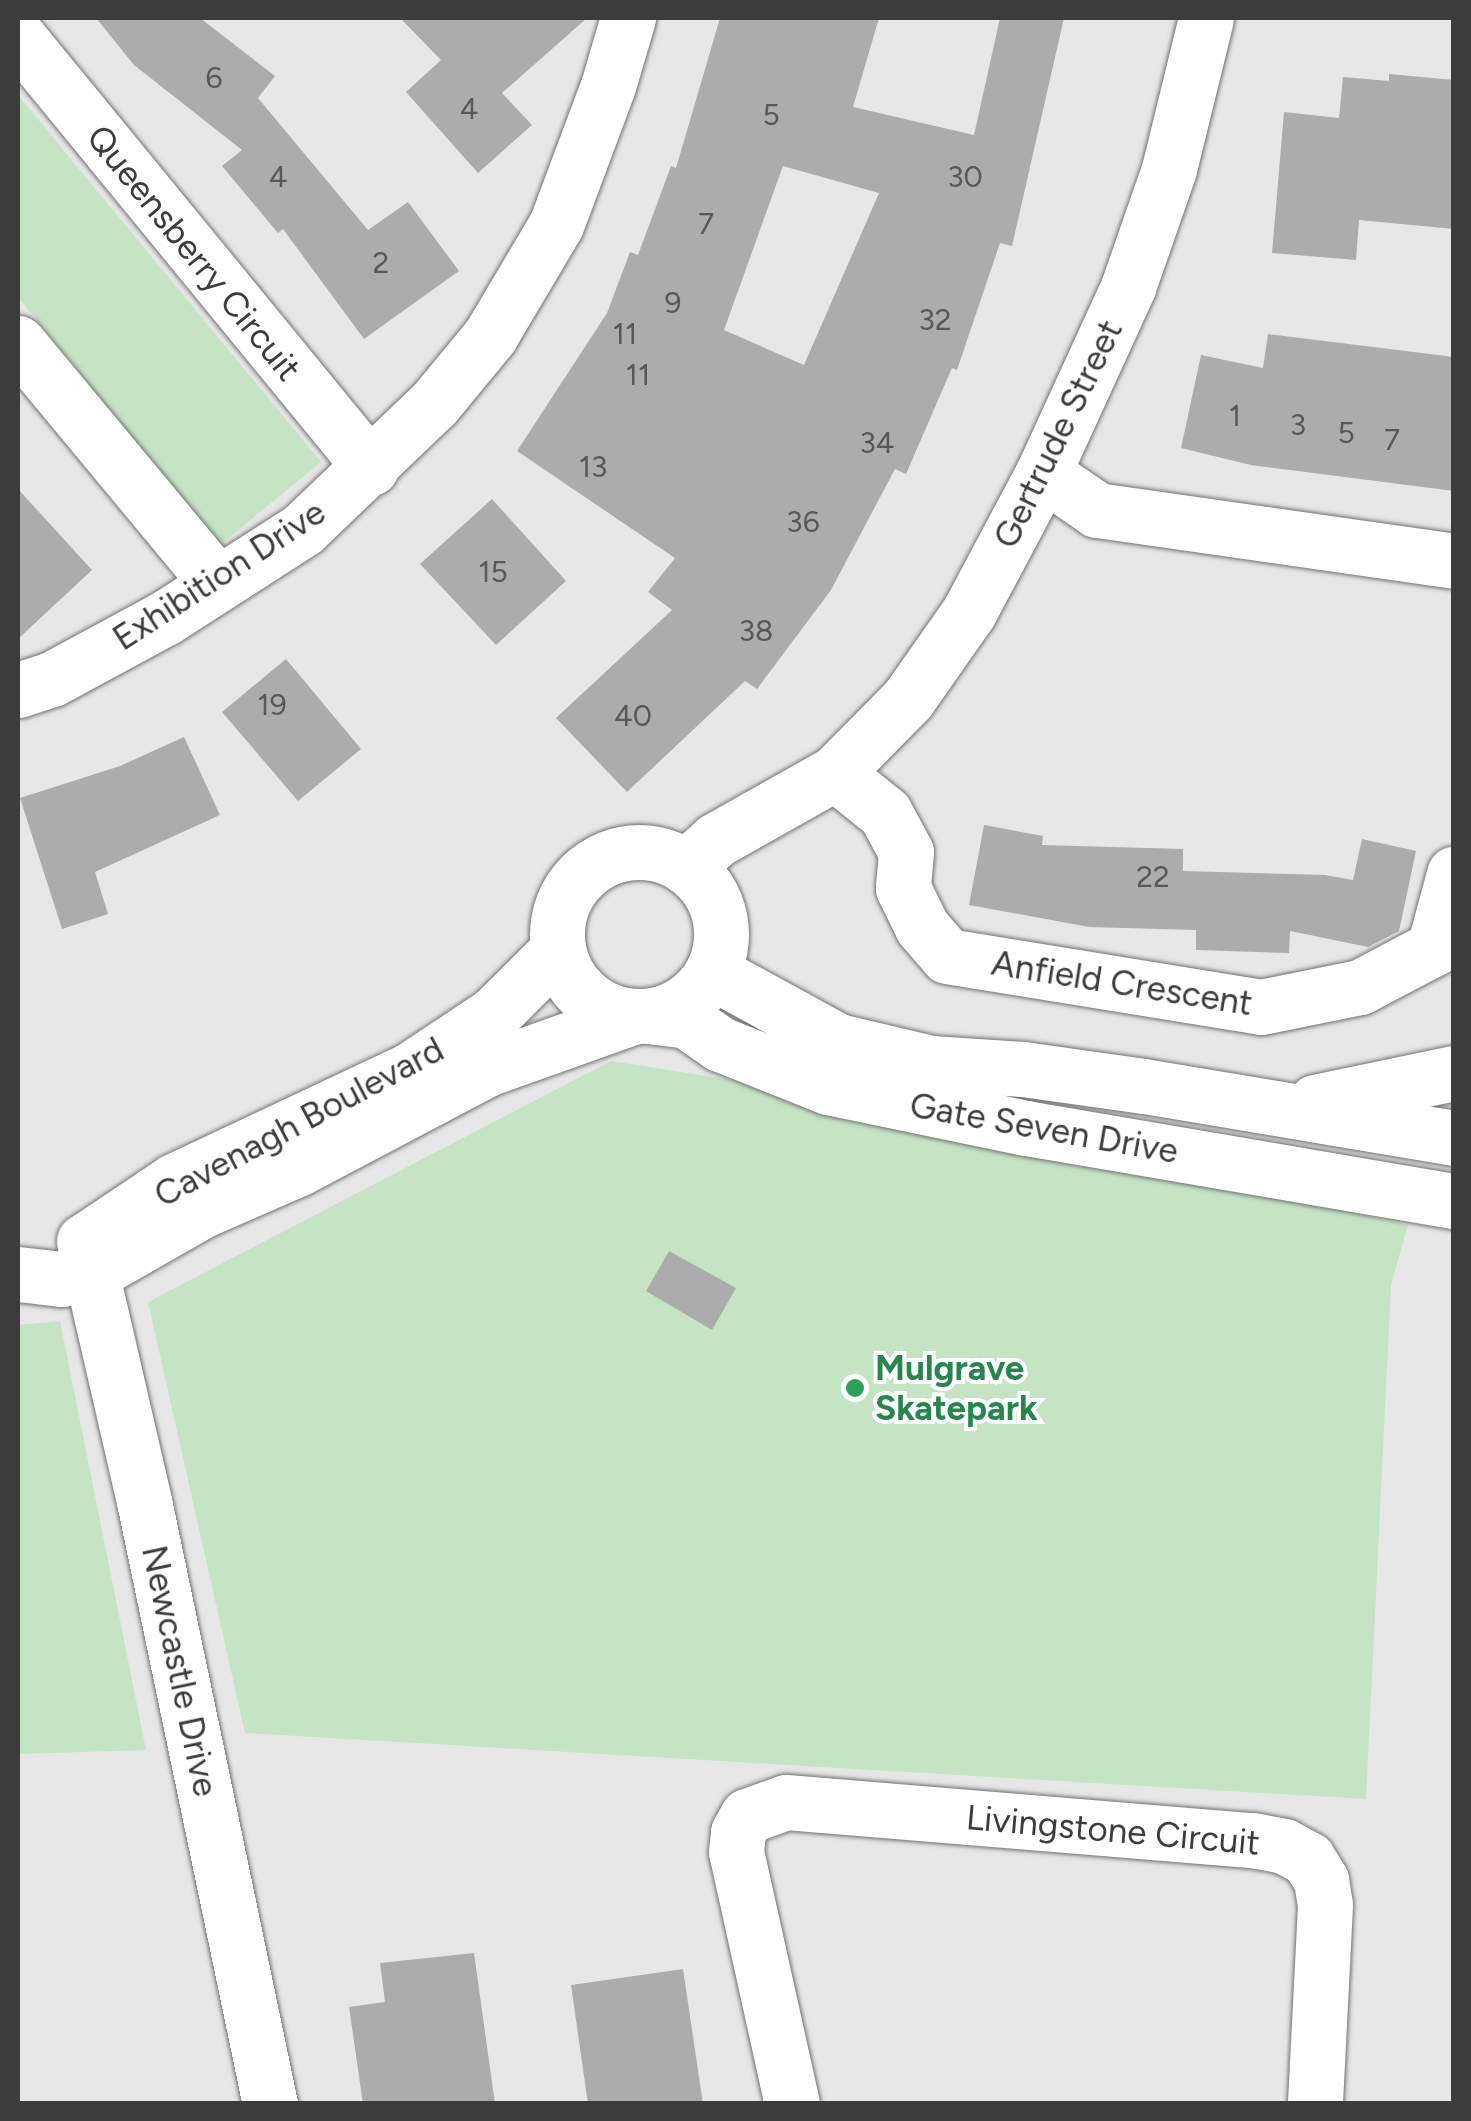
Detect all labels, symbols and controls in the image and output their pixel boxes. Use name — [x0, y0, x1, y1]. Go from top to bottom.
house number: 6 — [206, 60, 222, 96]
house number: 4 — [460, 91, 478, 127]
house number: 5 — [762, 97, 780, 133]
street label: Queensberry Circuit — [78, 117, 310, 389]
house number: 4 — [269, 159, 287, 195]
house number: 30 — [947, 159, 983, 195]
house number: 7 — [698, 206, 714, 242]
house number: 2 — [373, 245, 389, 281]
house number: 9 — [665, 285, 681, 321]
house number: 32 — [918, 302, 952, 338]
street label: Gertrude Street — [985, 313, 1131, 555]
house number: 11 — [613, 316, 637, 352]
house number: 11 — [626, 357, 650, 393]
house number: 1 — [1229, 398, 1241, 434]
house number: 3 — [1290, 407, 1306, 443]
house number: 5 — [1337, 415, 1355, 451]
house number: 7 — [1384, 422, 1400, 458]
house number: 34 — [860, 425, 894, 461]
house number: 13 — [579, 449, 607, 485]
street label: Exhibition Drive — [105, 491, 333, 659]
house number: 36 — [786, 504, 820, 540]
house number: 15 — [478, 554, 508, 590]
house number: 38 — [739, 613, 773, 649]
house number: 19 — [257, 687, 287, 723]
house number: 40 — [614, 698, 652, 734]
house number: 22 — [1136, 859, 1170, 895]
street label: Anfield Crescent — [989, 942, 1255, 1024]
street label: Cavenagh Boulevard — [147, 1028, 451, 1216]
street label: Gate Seven Drive — [907, 1084, 1181, 1172]
place label: Mulgrave Skatepark — [875, 1347, 1038, 1429]
marker: Mulgrave Skatepark — [844, 1377, 866, 1399]
street label: Newcastle Drive — [133, 1542, 227, 1800]
street label: Livingstone Circuit — [964, 1796, 1262, 1864]

